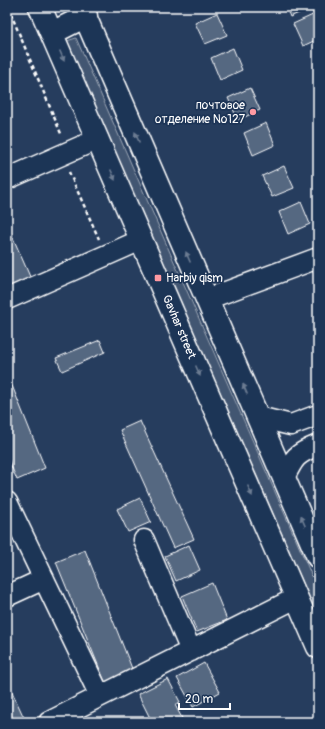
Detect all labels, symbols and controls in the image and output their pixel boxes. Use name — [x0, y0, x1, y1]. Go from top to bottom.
one-way arrow — [59, 50, 65, 62]
place label: почтовое отделение №127 — [155, 98, 246, 127]
marker: почтовое отделение №127 — [248, 107, 258, 117]
one-way arrow — [134, 131, 140, 143]
one-way arrow — [110, 169, 116, 181]
one-way arrow — [185, 250, 191, 262]
place label: Harbiy qism — [166, 271, 223, 286]
marker: Harbiy qism — [153, 273, 163, 283]
street label: Gavhar street — [159, 293, 199, 361]
one-way arrow — [195, 366, 201, 377]
one-way arrow — [242, 382, 248, 394]
one-way arrow — [247, 485, 253, 496]
one-way arrow — [299, 515, 306, 527]
scale bar — [179, 685, 230, 711]
text: 20 m — [185, 692, 214, 707]

